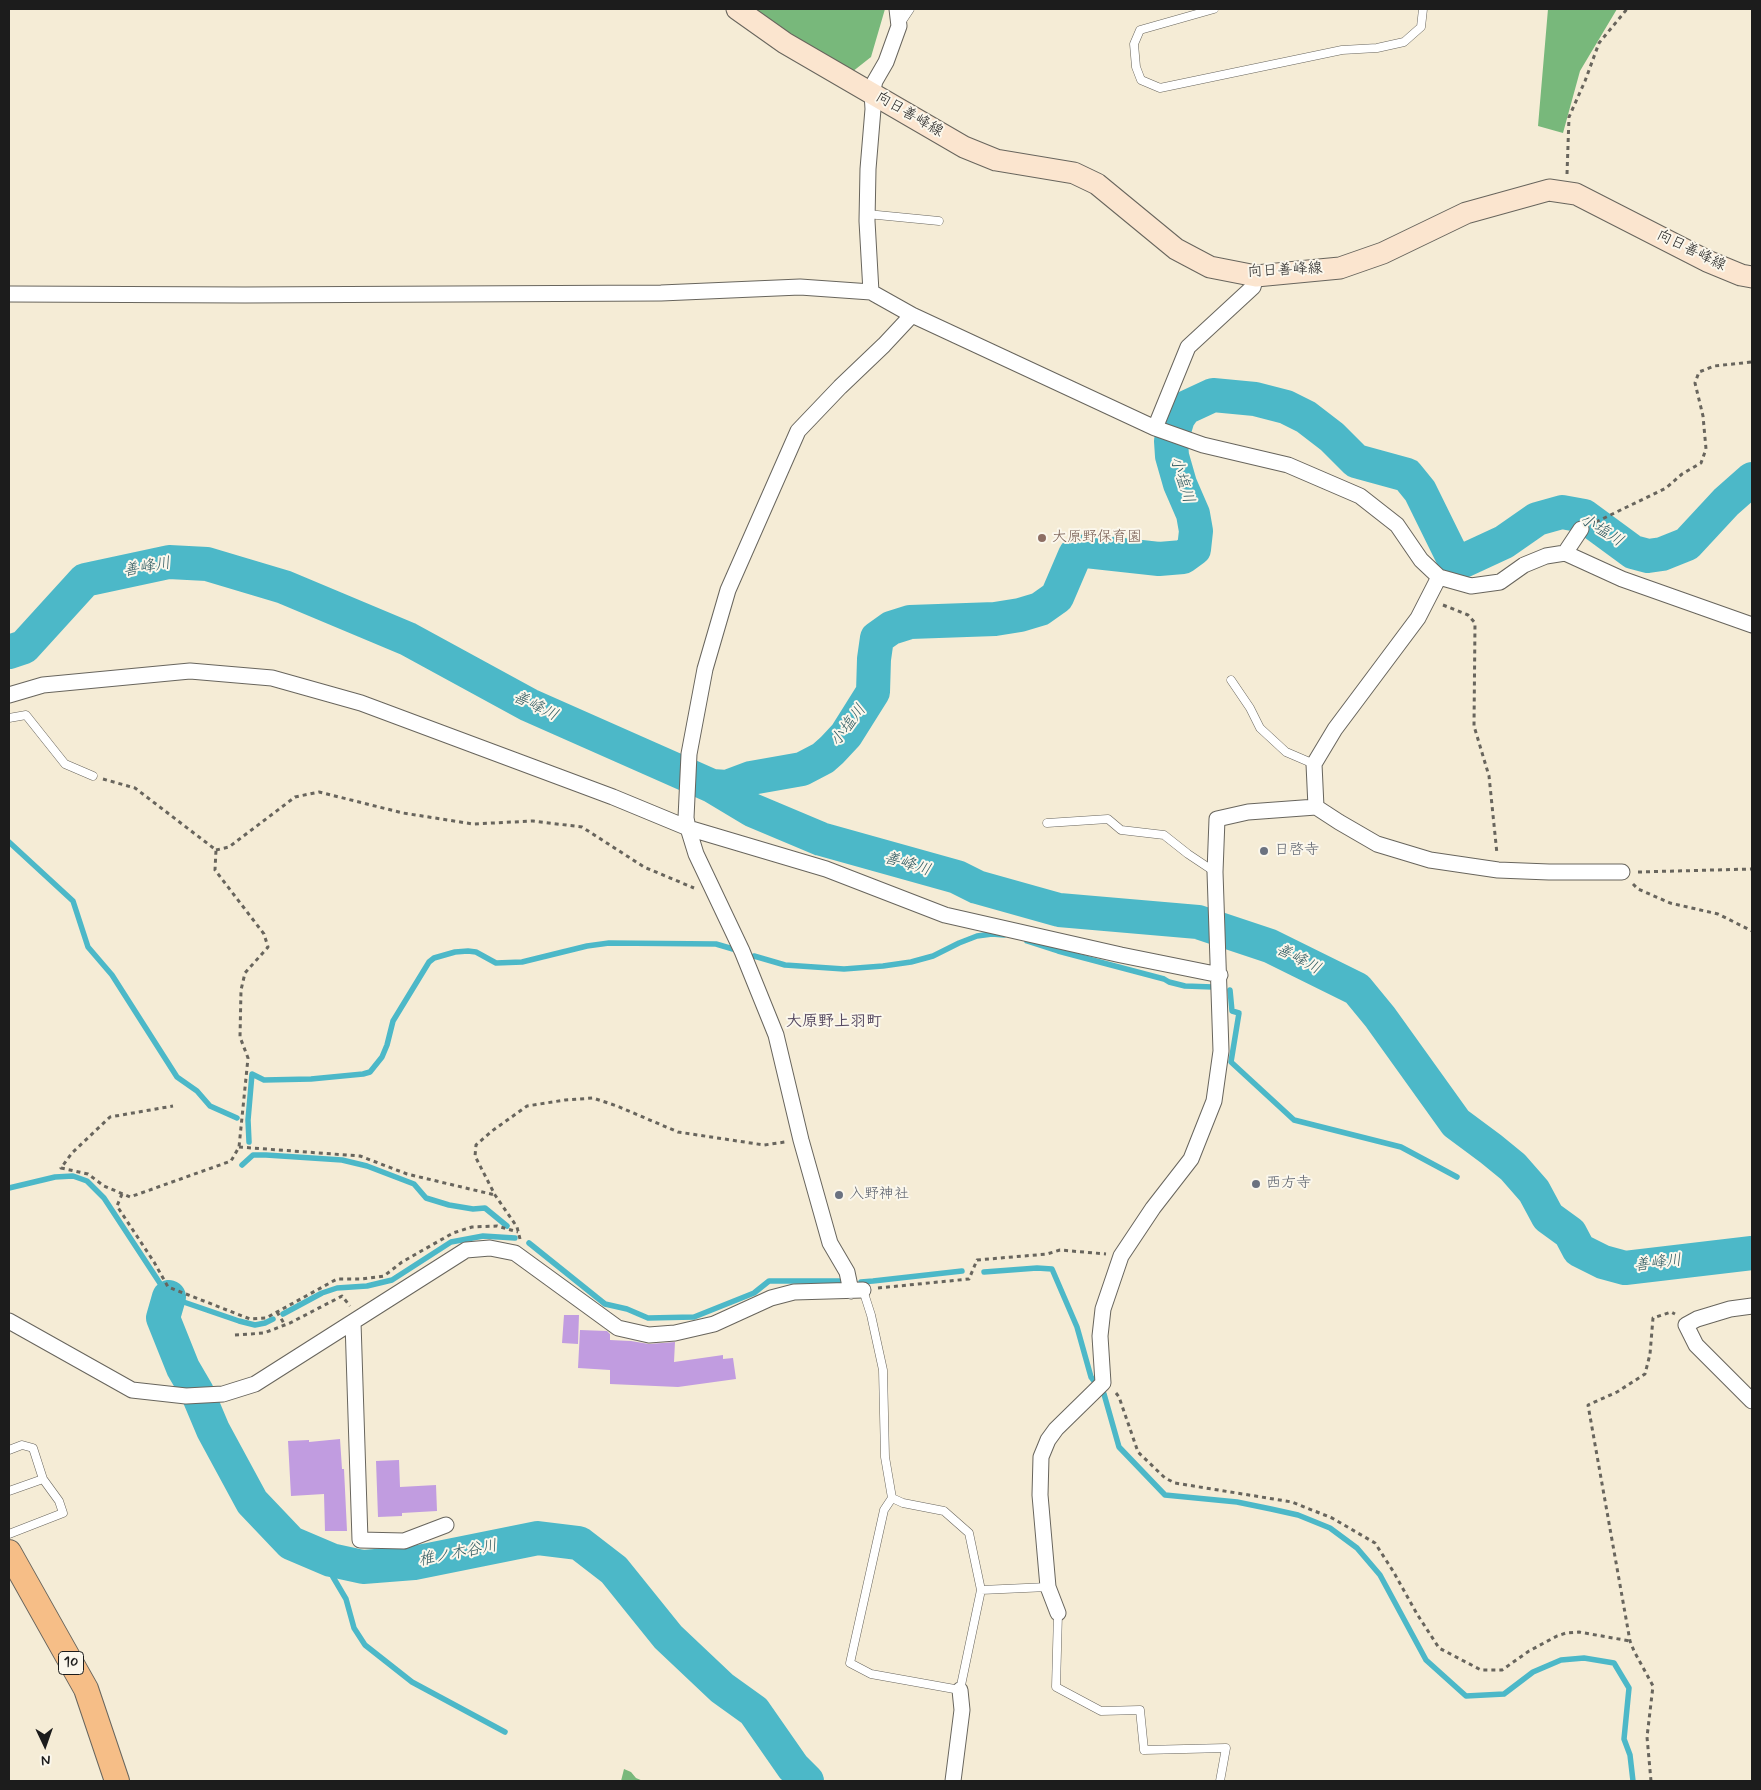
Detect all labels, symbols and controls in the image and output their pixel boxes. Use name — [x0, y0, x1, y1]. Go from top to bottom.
street label: 向日善峰線 — [872, 88, 946, 142]
street label: 向日善峰線 — [1653, 226, 1729, 276]
street label: 向日善峰線 — [1247, 260, 1323, 282]
water label: 小塩川 — [1165, 454, 1197, 506]
water label: 小塩川 — [1576, 510, 1626, 552]
place label: 大原野保育園 — [1052, 529, 1142, 547]
marker: 大原野保育園 — [1036, 532, 1048, 544]
water label: 善峰川 — [122, 554, 172, 582]
water label: 善峰川 — [509, 688, 561, 726]
water label: 小塩川 — [827, 701, 871, 751]
place label: 日啓寺 — [1274, 842, 1319, 860]
marker: 日啓寺 — [1258, 845, 1270, 857]
water label: 善峰川 — [881, 849, 933, 881]
water label: 善峰川 — [1272, 941, 1324, 979]
district label: 大原野上羽町 — [786, 1013, 882, 1033]
place label: 西方寺 — [1266, 1175, 1311, 1193]
marker: 西方寺 — [1250, 1178, 1262, 1190]
place label: 入野神社 — [849, 1186, 909, 1204]
marker: 入野神社 — [833, 1189, 845, 1201]
water label: 善峰川 — [1633, 1252, 1683, 1276]
water label: 椎ノ木谷川 — [417, 1537, 499, 1571]
road number: 10 — [58, 1652, 84, 1675]
north arrow — [20, 1720, 70, 1770]
text: N — [41, 1751, 51, 1769]

